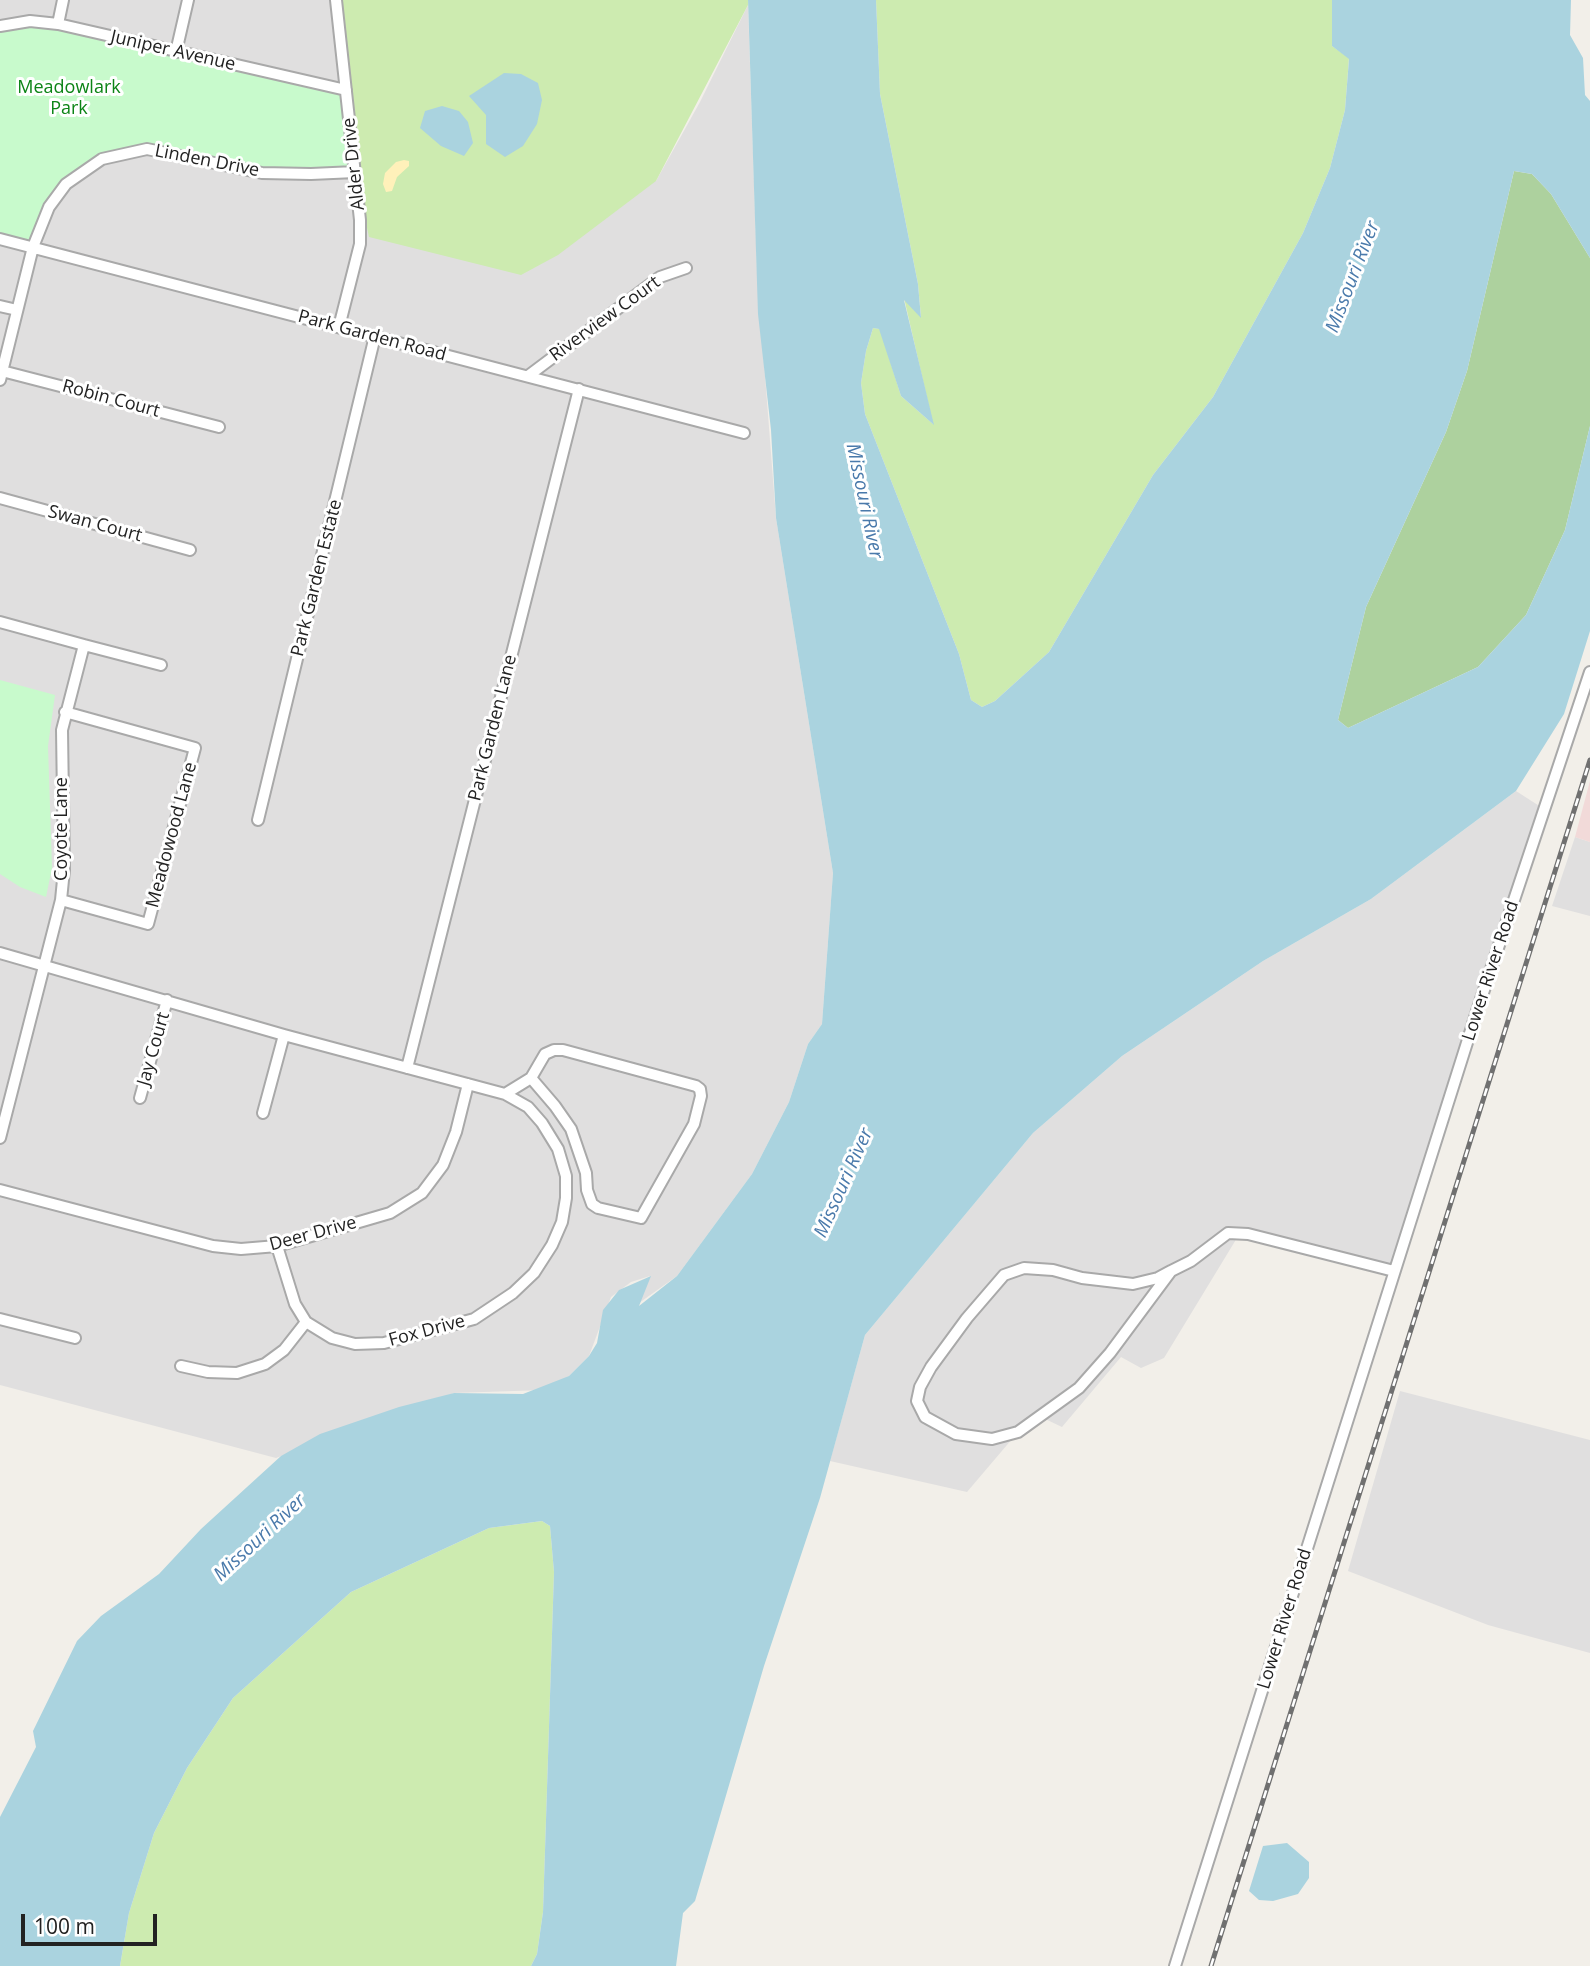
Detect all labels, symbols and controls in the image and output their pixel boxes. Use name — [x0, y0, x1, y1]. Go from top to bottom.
street label: Juniper Avenue — [109, 26, 237, 76]
park label: Meadowlark Park — [17, 77, 121, 119]
street label: Alder Drive — [338, 117, 370, 211]
street label: Linden Drive — [153, 140, 261, 182]
water label: Missouri River — [1321, 218, 1385, 336]
street label: Riverview Court — [546, 272, 664, 366]
street label: Park Garden Road — [296, 306, 448, 366]
street label: Robin Court — [60, 376, 162, 422]
water label: Missouri River — [841, 441, 887, 561]
street label: Park Garden Estate — [287, 497, 347, 659]
street label: Swan Court — [46, 501, 144, 547]
street label: Park Garden Lane — [464, 653, 522, 803]
street label: Meadowood Lane — [142, 760, 202, 910]
street label: Coyote Lane — [51, 777, 73, 881]
street label: Lower River Road — [1458, 898, 1524, 1044]
street label: Jay Court — [133, 1010, 175, 1088]
water label: Missouri River — [810, 1125, 878, 1241]
street label: Deer Drive — [267, 1212, 359, 1256]
street label: Fox Drive — [386, 1310, 468, 1352]
water label: Missouri River — [209, 1490, 311, 1586]
street label: Lower River Road — [1253, 1546, 1317, 1692]
scale bar — [24, 1899, 161, 1943]
text: 100 m — [34, 1912, 95, 1940]

